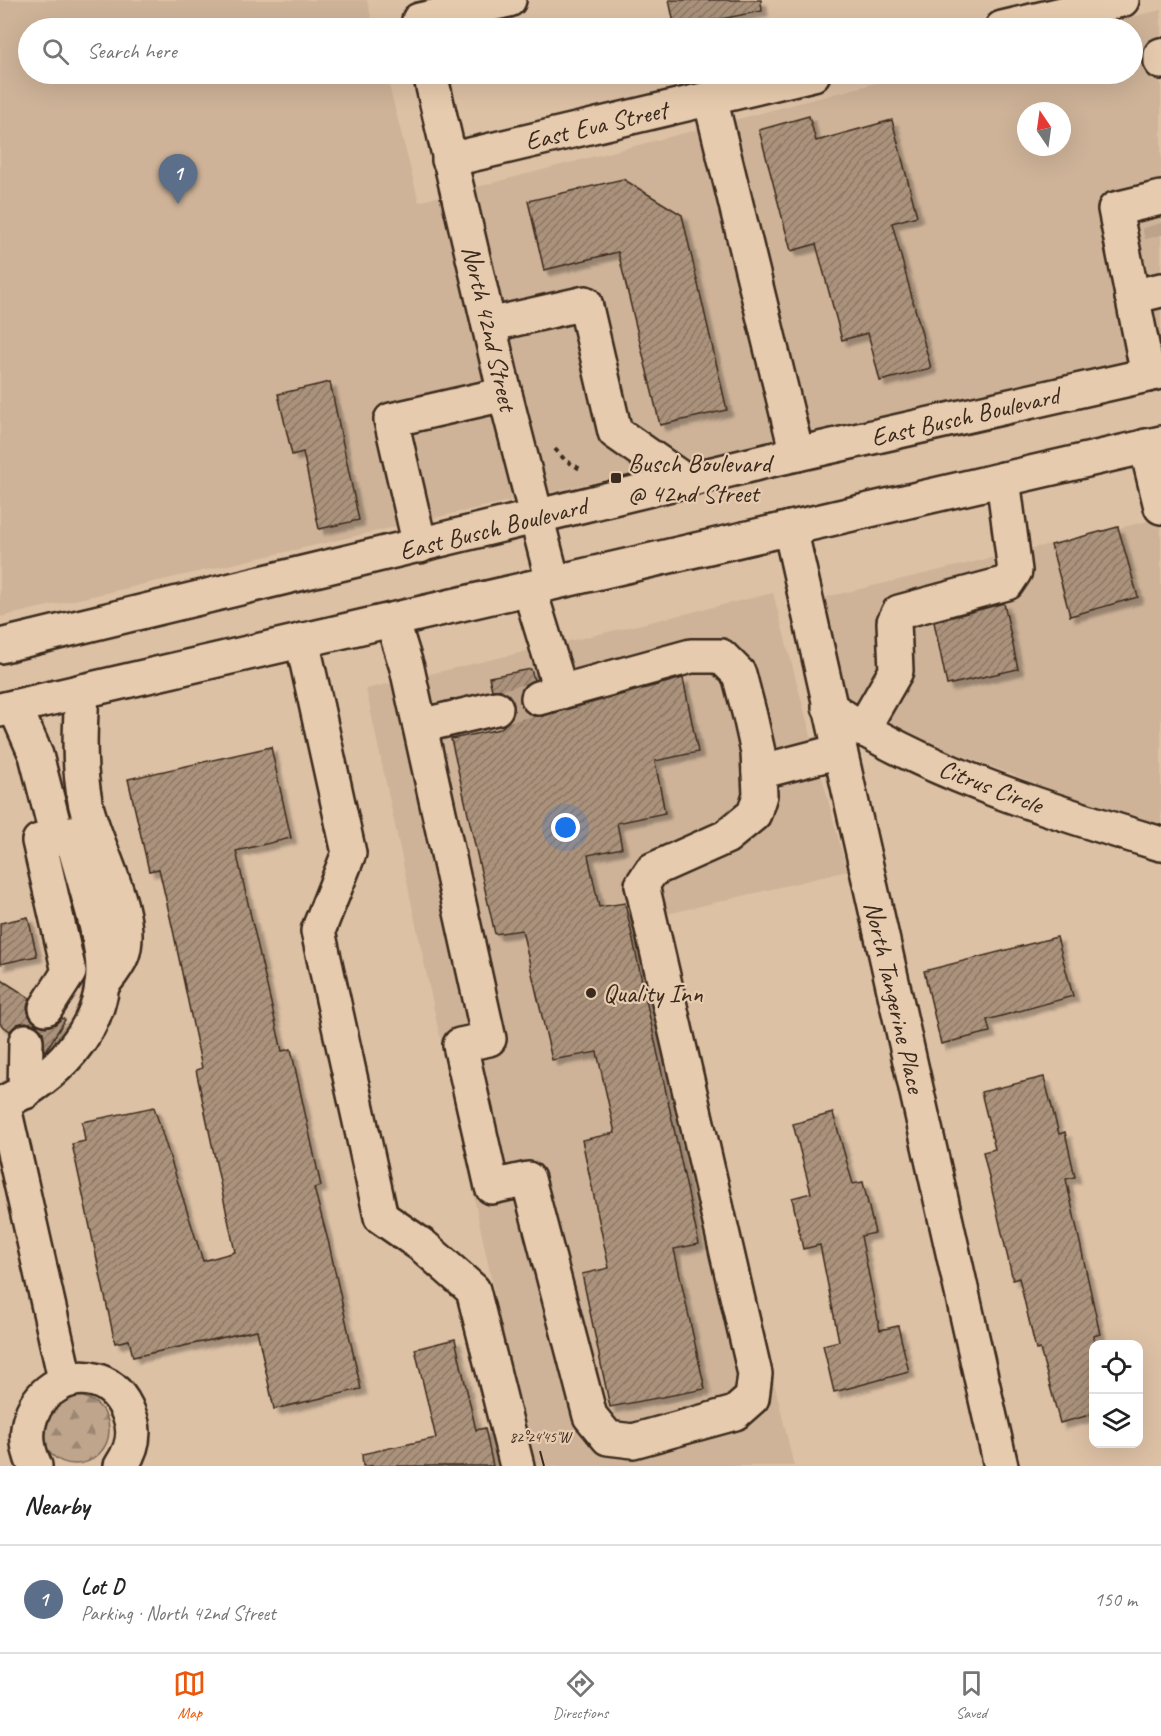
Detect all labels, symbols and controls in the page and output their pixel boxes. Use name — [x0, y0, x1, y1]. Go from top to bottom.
search box — [18, 18, 1143, 84]
icon: search — [39, 35, 72, 68]
text: Search here — [87, 37, 177, 65]
street label: East Eva Street — [522, 92, 674, 158]
north arrow — [1017, 102, 1071, 156]
pin: 1 — [158, 154, 198, 204]
street label: North 42nd Street — [454, 242, 525, 416]
street label: East Busch Boulevard — [868, 378, 1066, 454]
place label: Busch Boulevard @ 42nd Street — [628, 447, 775, 510]
marker: Busch Boulevard @ 42nd Street — [609, 471, 623, 485]
street label: East Busch Boulevard — [396, 488, 594, 568]
street label: Citrus Circle — [934, 752, 1050, 822]
your location — [551, 813, 580, 842]
street label: North Tangerine Place — [856, 898, 933, 1099]
place label: Quality Inn — [603, 977, 703, 1010]
marker: Quality Inn — [584, 986, 598, 1000]
map controls — [1089, 1340, 1143, 1448]
button: locate — [1089, 1340, 1143, 1394]
button: layers — [1089, 1394, 1143, 1448]
text: 82°24'45"W — [510, 1428, 574, 1447]
text: Nearby — [24, 1489, 89, 1522]
text: Lot D — [81, 1573, 124, 1601]
text: 1 — [39, 1587, 48, 1612]
text: 150 m — [1094, 1587, 1137, 1612]
text: Parking · North 42nd Street — [81, 1601, 276, 1626]
tab: Map — [173, 1667, 206, 1723]
tab: Directions — [553, 1667, 608, 1723]
tab: Saved — [955, 1667, 988, 1723]

